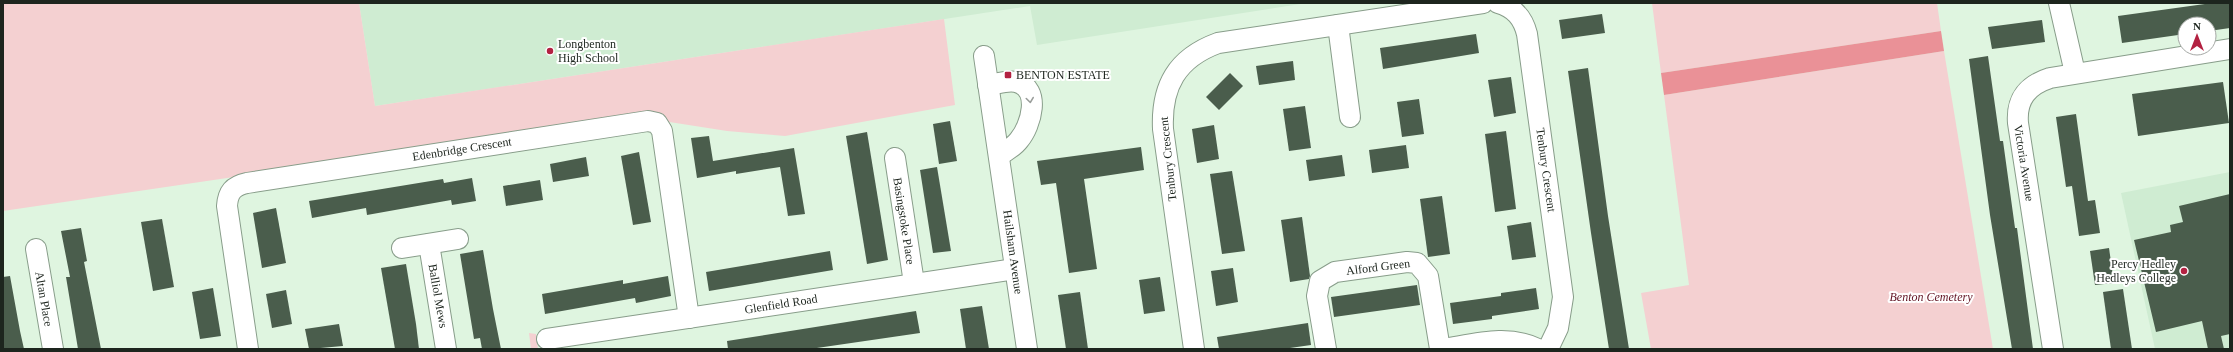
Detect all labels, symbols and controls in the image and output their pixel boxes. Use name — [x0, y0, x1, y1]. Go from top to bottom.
north arrow — [2177, 16, 2217, 56]
text: N — [2193, 20, 2201, 32]
place label: Longbenton High School — [558, 37, 619, 65]
marker: Longbenton High School — [545, 46, 555, 56]
place label: BENTON ESTATE — [1016, 68, 1110, 82]
marker: BENTON ESTATE — [1003, 70, 1013, 80]
one-way arrow — [1025, 97, 1034, 103]
street label: Tenbury Crescent — [1157, 115, 1179, 202]
street label: Victoria Avenue — [2011, 124, 2037, 202]
street label: Tenbury Crescent — [1533, 127, 1559, 214]
street label: Edenbridge Crescent — [411, 134, 513, 164]
street label: Basingstoke Place — [890, 177, 918, 265]
street label: Hailsham Avenue — [1000, 209, 1026, 295]
street label: Alford Green — [1345, 256, 1411, 278]
place label: Percy Hedley Hedleys College — [2096, 257, 2176, 285]
street label: Balliol Mews — [425, 263, 451, 330]
marker: Percy Hedley Hedleys College — [2179, 266, 2189, 276]
street label: Altan Place — [32, 270, 56, 328]
park label: Benton Cemetery — [1890, 290, 1973, 304]
street label: Glenfield Road — [744, 291, 818, 317]

